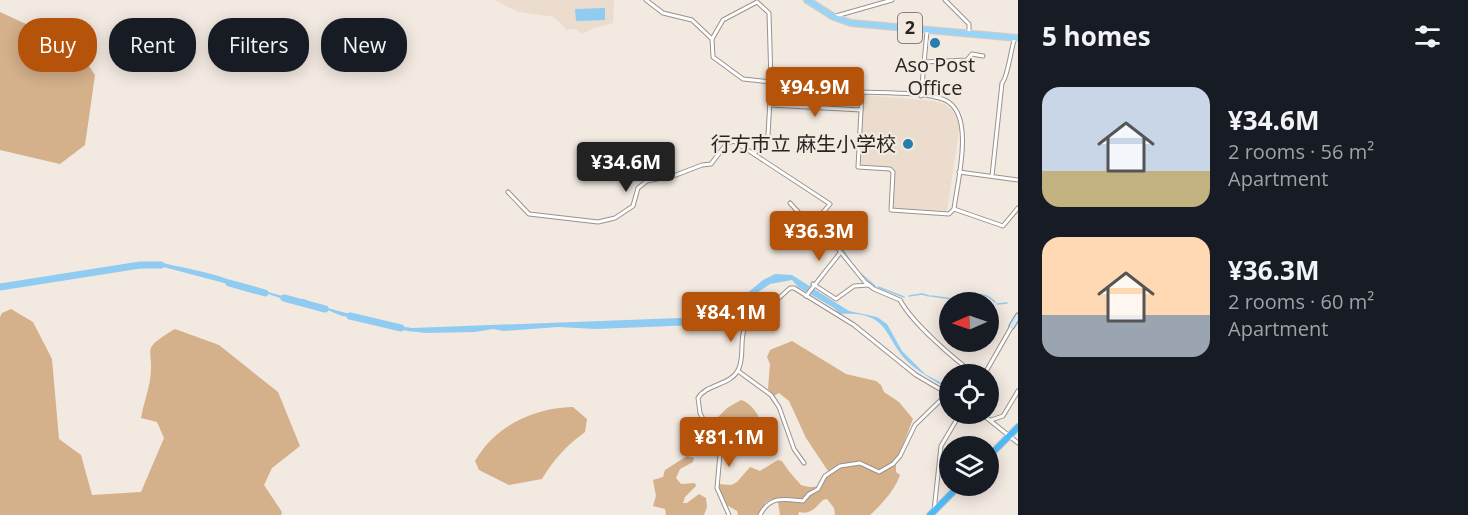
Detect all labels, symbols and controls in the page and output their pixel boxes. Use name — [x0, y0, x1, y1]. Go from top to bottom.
road number: 2 — [898, 13, 922, 43]
chip: Buy — [18, 18, 97, 72]
chip: Rent — [109, 18, 196, 72]
chip: Filters — [208, 18, 309, 72]
chip: New — [321, 18, 407, 72]
text: 5 homes — [1042, 18, 1151, 54]
icon: filters — [1411, 20, 1444, 53]
marker: Aso Post Office — [928, 36, 942, 50]
place label: Aso Post Office — [895, 51, 975, 101]
pin: ¥94.9M — [766, 67, 864, 118]
text: ¥94.9M — [780, 73, 850, 100]
text: ¥34.6M — [1228, 102, 1319, 138]
icon: home — [1090, 111, 1162, 183]
place label: 行方市立 麻生小学校 — [711, 130, 896, 157]
marker: 行方市立 麻生小学校 — [901, 137, 915, 151]
text: 2 rooms · 56 m² — [1228, 138, 1374, 165]
pin: ¥34.6M — [577, 142, 675, 193]
text: ¥34.6M — [591, 148, 661, 175]
text: Apartment — [1228, 165, 1328, 192]
pin: ¥36.3M — [770, 211, 868, 262]
text: ¥36.3M — [784, 217, 854, 244]
text: ¥36.3M — [1228, 252, 1319, 288]
icon: home — [1090, 261, 1162, 333]
text: 2 rooms · 60 m² — [1228, 288, 1374, 315]
pin: ¥84.1M — [682, 292, 780, 343]
north arrow — [939, 292, 999, 352]
map controls — [939, 292, 999, 496]
text: ¥84.1M — [696, 298, 766, 325]
text: Apartment — [1228, 315, 1328, 342]
button: locate — [939, 364, 999, 424]
pin: ¥81.1M — [680, 417, 778, 468]
text: ¥81.1M — [694, 423, 764, 450]
button: layers — [939, 436, 999, 496]

